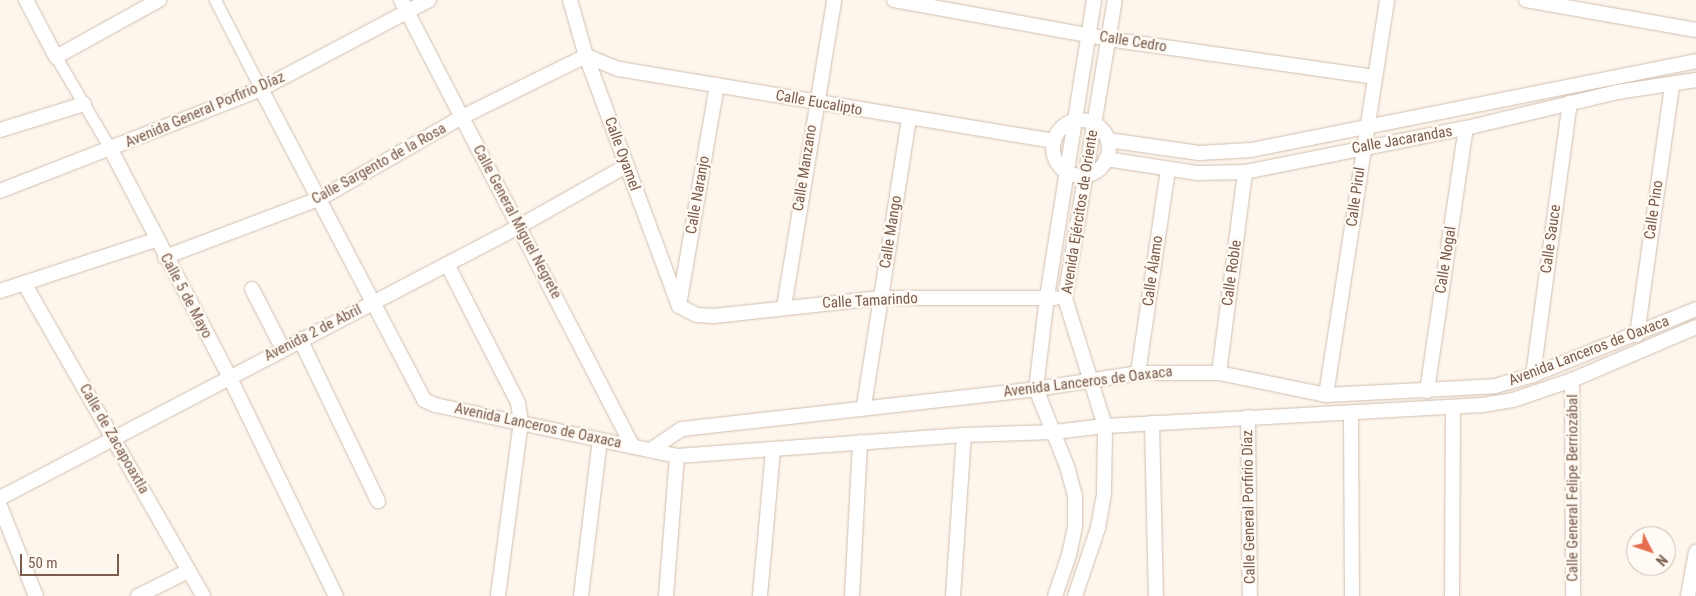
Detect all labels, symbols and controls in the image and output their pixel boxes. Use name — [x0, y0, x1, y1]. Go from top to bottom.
street label: Calle Cedro — [1098, 28, 1168, 56]
street label: Avenida General Porfirio Díaz — [123, 68, 287, 152]
street label: Calle Eucalipto — [774, 87, 864, 119]
street label: Calle Oyamel — [600, 115, 644, 193]
street label: Calle Sargento de la Rosa — [309, 120, 449, 208]
street label: Calle Jacarandas — [1350, 122, 1454, 158]
street label: Calle Manzano — [789, 123, 821, 213]
street label: Avenida Ejércitos de Oriente — [1058, 129, 1102, 295]
street label: Calle General Miguel Negrete — [469, 142, 565, 302]
street label: Calle Naranjo — [682, 154, 714, 236]
street label: Calle Pirul — [1343, 166, 1369, 228]
street label: Calle Pino — [1641, 179, 1667, 241]
street label: Calle Mango — [876, 194, 906, 270]
street label: Calle Sauce — [1537, 203, 1565, 275]
street label: Calle Nogal — [1432, 225, 1460, 295]
street label: Calle Álamo — [1139, 235, 1167, 307]
street label: Calle Roble — [1218, 239, 1246, 307]
street label: Calle 5 de Mayo — [156, 250, 216, 342]
street label: Calle Tamarindo — [822, 290, 918, 312]
street label: Avenida 2 de Abril — [261, 301, 365, 365]
street label: Avenida Lanceros de Oaxaca — [1506, 312, 1672, 390]
street label: Avenida Lanceros de Oaxaca — [1002, 363, 1174, 401]
street label: Calle de Zacapoaxtla — [75, 381, 153, 497]
street label: Calle General Felipe Berriozábal — [1564, 394, 1582, 582]
street label: Avenida Lanceros de Oaxaca — [453, 400, 623, 452]
street label: Calle General Porfirio Díaz — [1239, 430, 1259, 584]
north arrow — [1626, 526, 1676, 576]
scale bar — [22, 544, 121, 576]
text: N — [1653, 552, 1670, 569]
text: 50 m — [28, 554, 58, 572]

